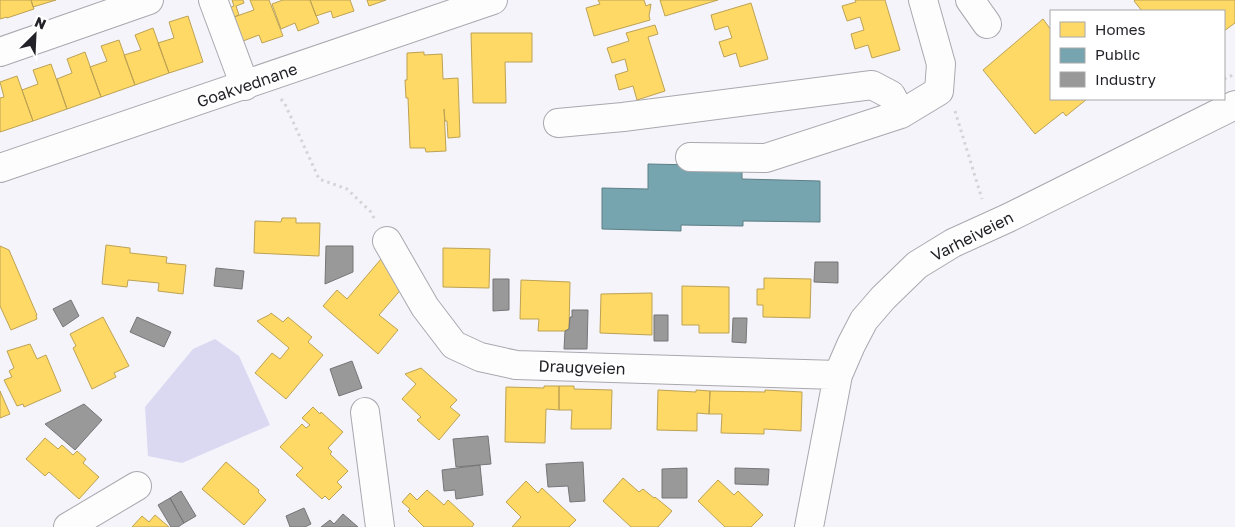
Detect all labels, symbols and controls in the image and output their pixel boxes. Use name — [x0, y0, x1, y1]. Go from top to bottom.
north arrow — [10, 10, 60, 60]
legend — [1050, 10, 1225, 100]
text: N — [32, 13, 49, 33]
text: Homes — [1095, 20, 1145, 38]
text: Public — [1095, 45, 1140, 63]
street label: Goakvednane — [194, 58, 300, 112]
text: Industry — [1095, 70, 1156, 88]
street label: Varheiveien — [927, 207, 1017, 265]
street label: Draugveien — [538, 355, 626, 379]

